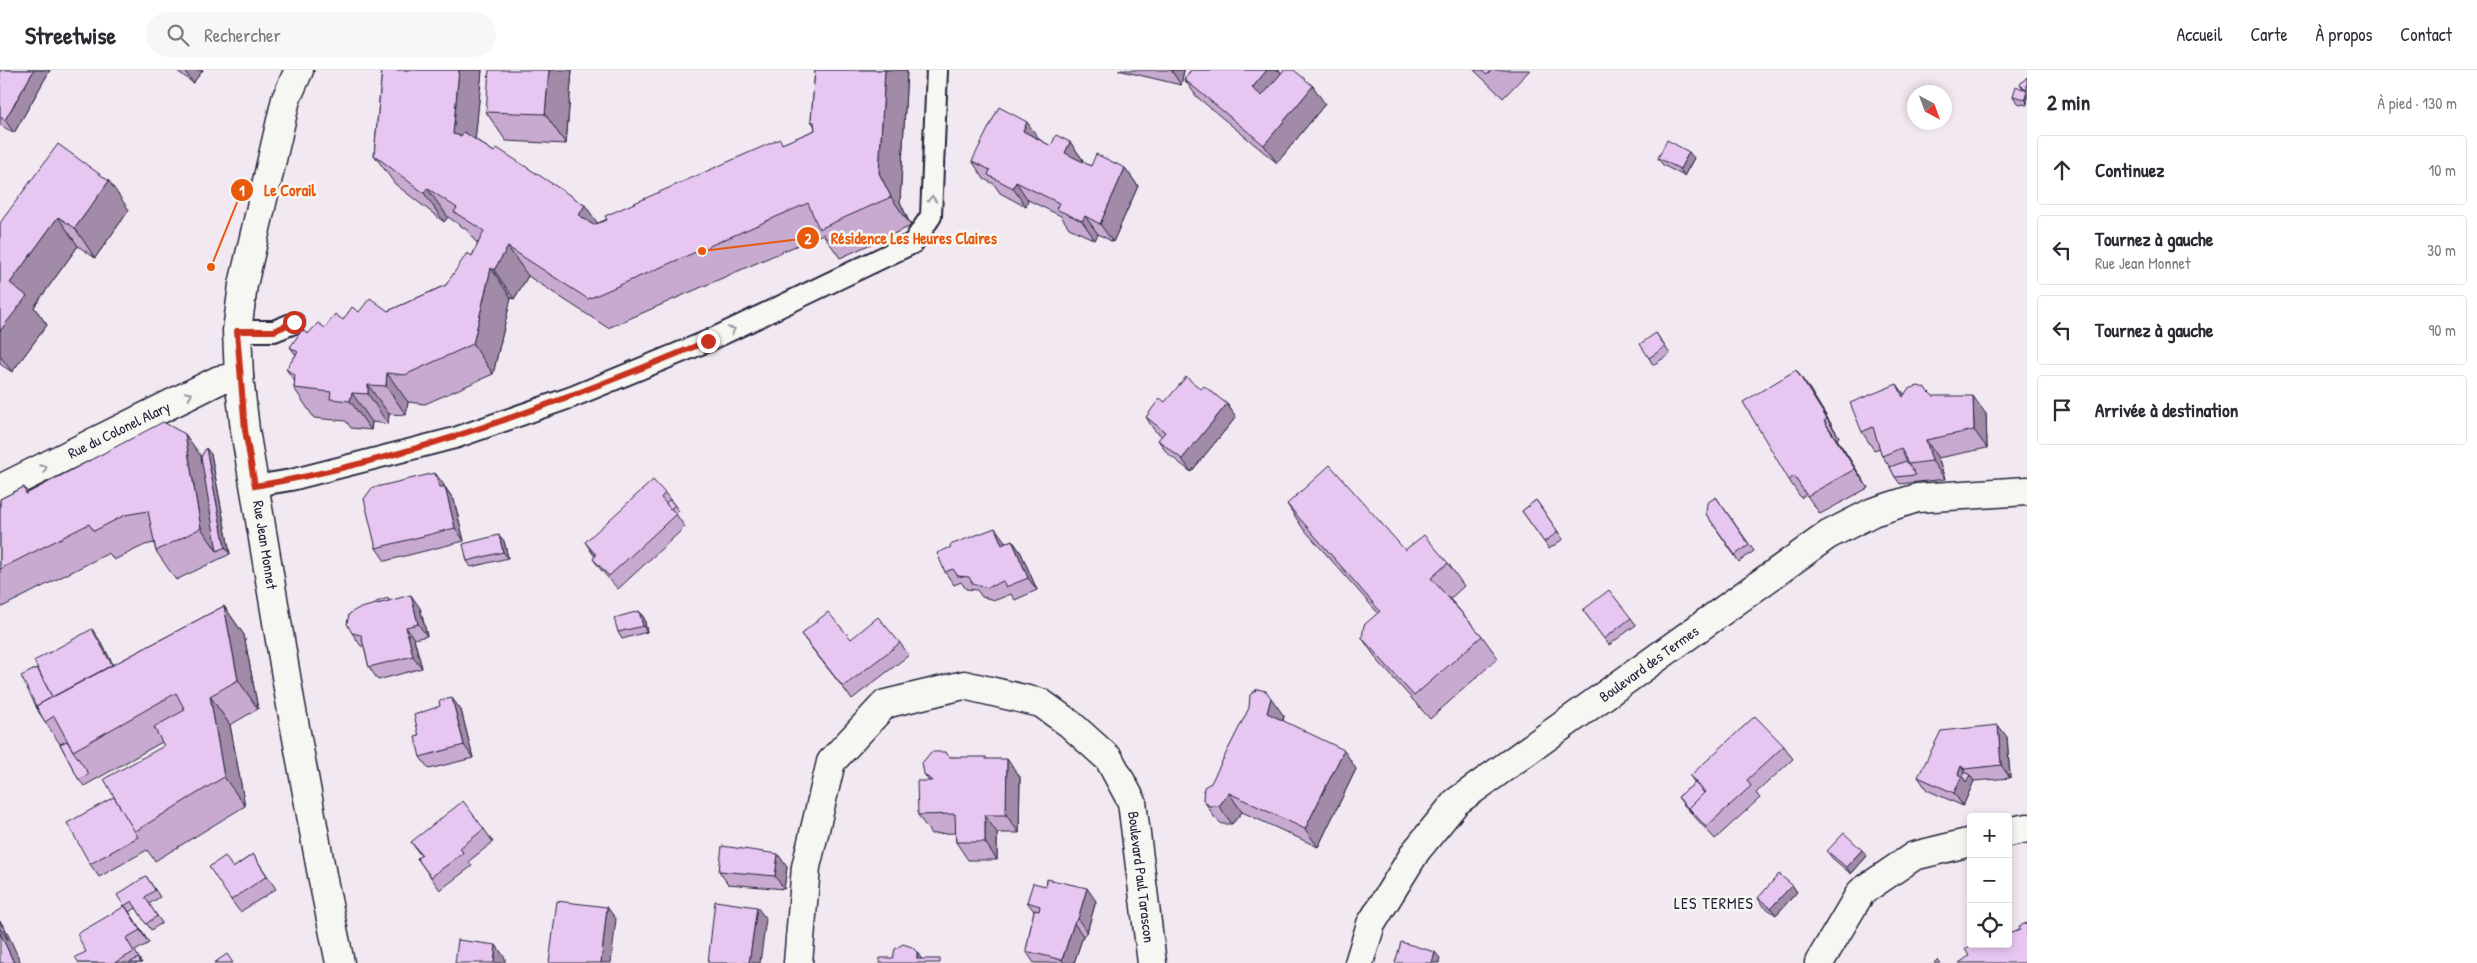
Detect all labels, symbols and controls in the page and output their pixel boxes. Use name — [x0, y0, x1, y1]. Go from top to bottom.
search box — [146, 12, 496, 57]
text: Streetwise — [25, 19, 116, 51]
icon: search — [164, 21, 192, 49]
text: Rechercher — [204, 22, 281, 48]
text: Accueil — [2176, 22, 2222, 47]
text: Carte — [2250, 22, 2288, 47]
text: À propos — [2316, 22, 2372, 47]
text: Contact — [2400, 22, 2452, 47]
north arrow — [1907, 85, 1952, 130]
text: 2 min — [2047, 88, 2090, 117]
text: À pied · 130 m — [2377, 92, 2457, 114]
icon: ahead — [2048, 156, 2076, 184]
text: Continuez — [2095, 157, 2164, 183]
text: 10 m — [2428, 159, 2456, 181]
callout: Le Corail — [229, 175, 326, 206]
text: Le Corail — [264, 179, 316, 201]
text: 1 — [239, 180, 245, 201]
one-way arrow — [927, 195, 937, 202]
callout: Résidence Les Heures Claires — [796, 223, 1007, 254]
text: Tournez à gauche — [2095, 226, 2213, 252]
text: Résidence Les Heures Claires — [831, 227, 998, 249]
text: 2 — [804, 228, 812, 249]
icon: left — [2048, 236, 2076, 264]
text: 30 m — [2427, 239, 2456, 261]
text: Rue Jean Monnet — [2095, 252, 2191, 274]
route start — [283, 311, 306, 334]
icon: left — [2048, 316, 2076, 344]
text: Tournez à gauche — [2095, 317, 2213, 343]
text: 90 m — [2428, 319, 2456, 341]
one-way arrow — [727, 325, 736, 336]
route end — [697, 330, 720, 353]
one-way arrow — [184, 391, 193, 401]
street label: Rue du Colonel Alary — [64, 396, 173, 463]
icon: arrive — [2048, 396, 2076, 424]
text: Arrivée à destination — [2095, 397, 2238, 423]
one-way arrow — [38, 464, 47, 474]
street label: Rue Jean Monnet — [248, 499, 283, 592]
street label: Boulevard des Termes — [1595, 620, 1703, 707]
street label: Boulevard Paul Tarascon — [1123, 810, 1160, 944]
map controls — [1967, 813, 2012, 948]
button: + — [1967, 813, 2012, 858]
button: − — [1967, 858, 2012, 903]
district label: LES TERMES — [1674, 892, 1754, 914]
button: locate — [1967, 903, 2012, 948]

